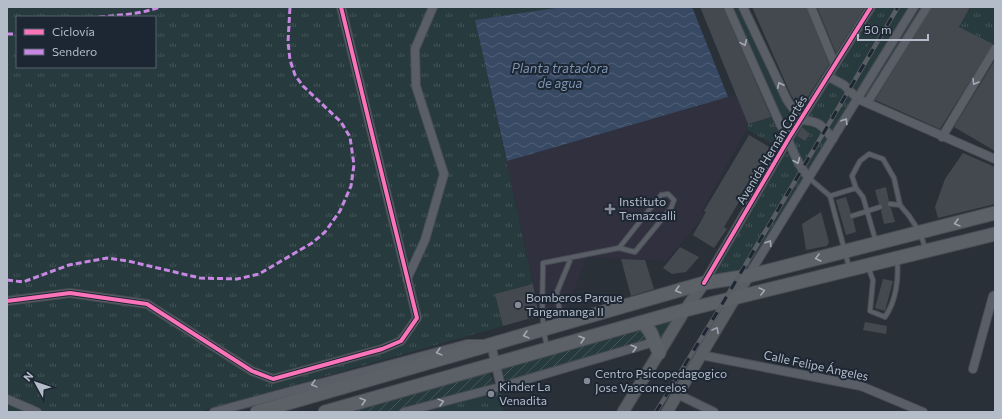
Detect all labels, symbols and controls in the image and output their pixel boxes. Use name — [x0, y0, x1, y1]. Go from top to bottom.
legend — [16, 16, 156, 68]
scale bar — [858, 16, 928, 42]
text: 50 m — [864, 22, 892, 36]
text: Ciclovía — [52, 24, 95, 38]
one-way arrow — [739, 38, 747, 46]
text: Sendero — [52, 44, 97, 58]
water label: Planta tratadora de agua — [512, 60, 609, 91]
one-way arrow — [972, 78, 980, 85]
one-way arrow — [777, 82, 785, 89]
street label: Avenida Hernán Cortés — [733, 92, 809, 207]
one-way arrow — [840, 118, 848, 125]
one-way arrow — [793, 157, 801, 164]
place label: Instituto Temazcalli — [619, 194, 676, 222]
marker: Instituto Temazcalli — [604, 203, 616, 215]
one-way arrow — [954, 218, 961, 227]
one-way arrow — [764, 240, 771, 247]
one-way arrow — [814, 253, 821, 262]
one-way arrow — [674, 286, 681, 294]
one-way arrow — [758, 287, 765, 296]
place label: Bomberos Parque Tangamanga II — [526, 290, 623, 318]
marker: Bomberos Parque Tangamanga II — [513, 300, 523, 310]
one-way arrow — [711, 327, 718, 335]
one-way arrow — [523, 330, 529, 338]
one-way arrow — [578, 335, 585, 344]
one-way arrow — [630, 344, 637, 353]
one-way arrow — [436, 347, 442, 355]
street label: Calle Felipe Ángeles — [763, 347, 870, 383]
north arrow — [16, 363, 56, 403]
place label: Centro Psicopedagogico Jose Vasconcelos — [595, 366, 727, 395]
text: N — [20, 369, 36, 384]
marker: Centro Psicopedagogico Jose Vasconcelos — [582, 376, 592, 386]
place label: Kinder La Venadita — [499, 379, 551, 407]
one-way arrow — [310, 380, 317, 388]
marker: Kinder La Venadita — [486, 389, 496, 399]
one-way arrow — [359, 397, 366, 406]
one-way arrow — [438, 398, 445, 407]

